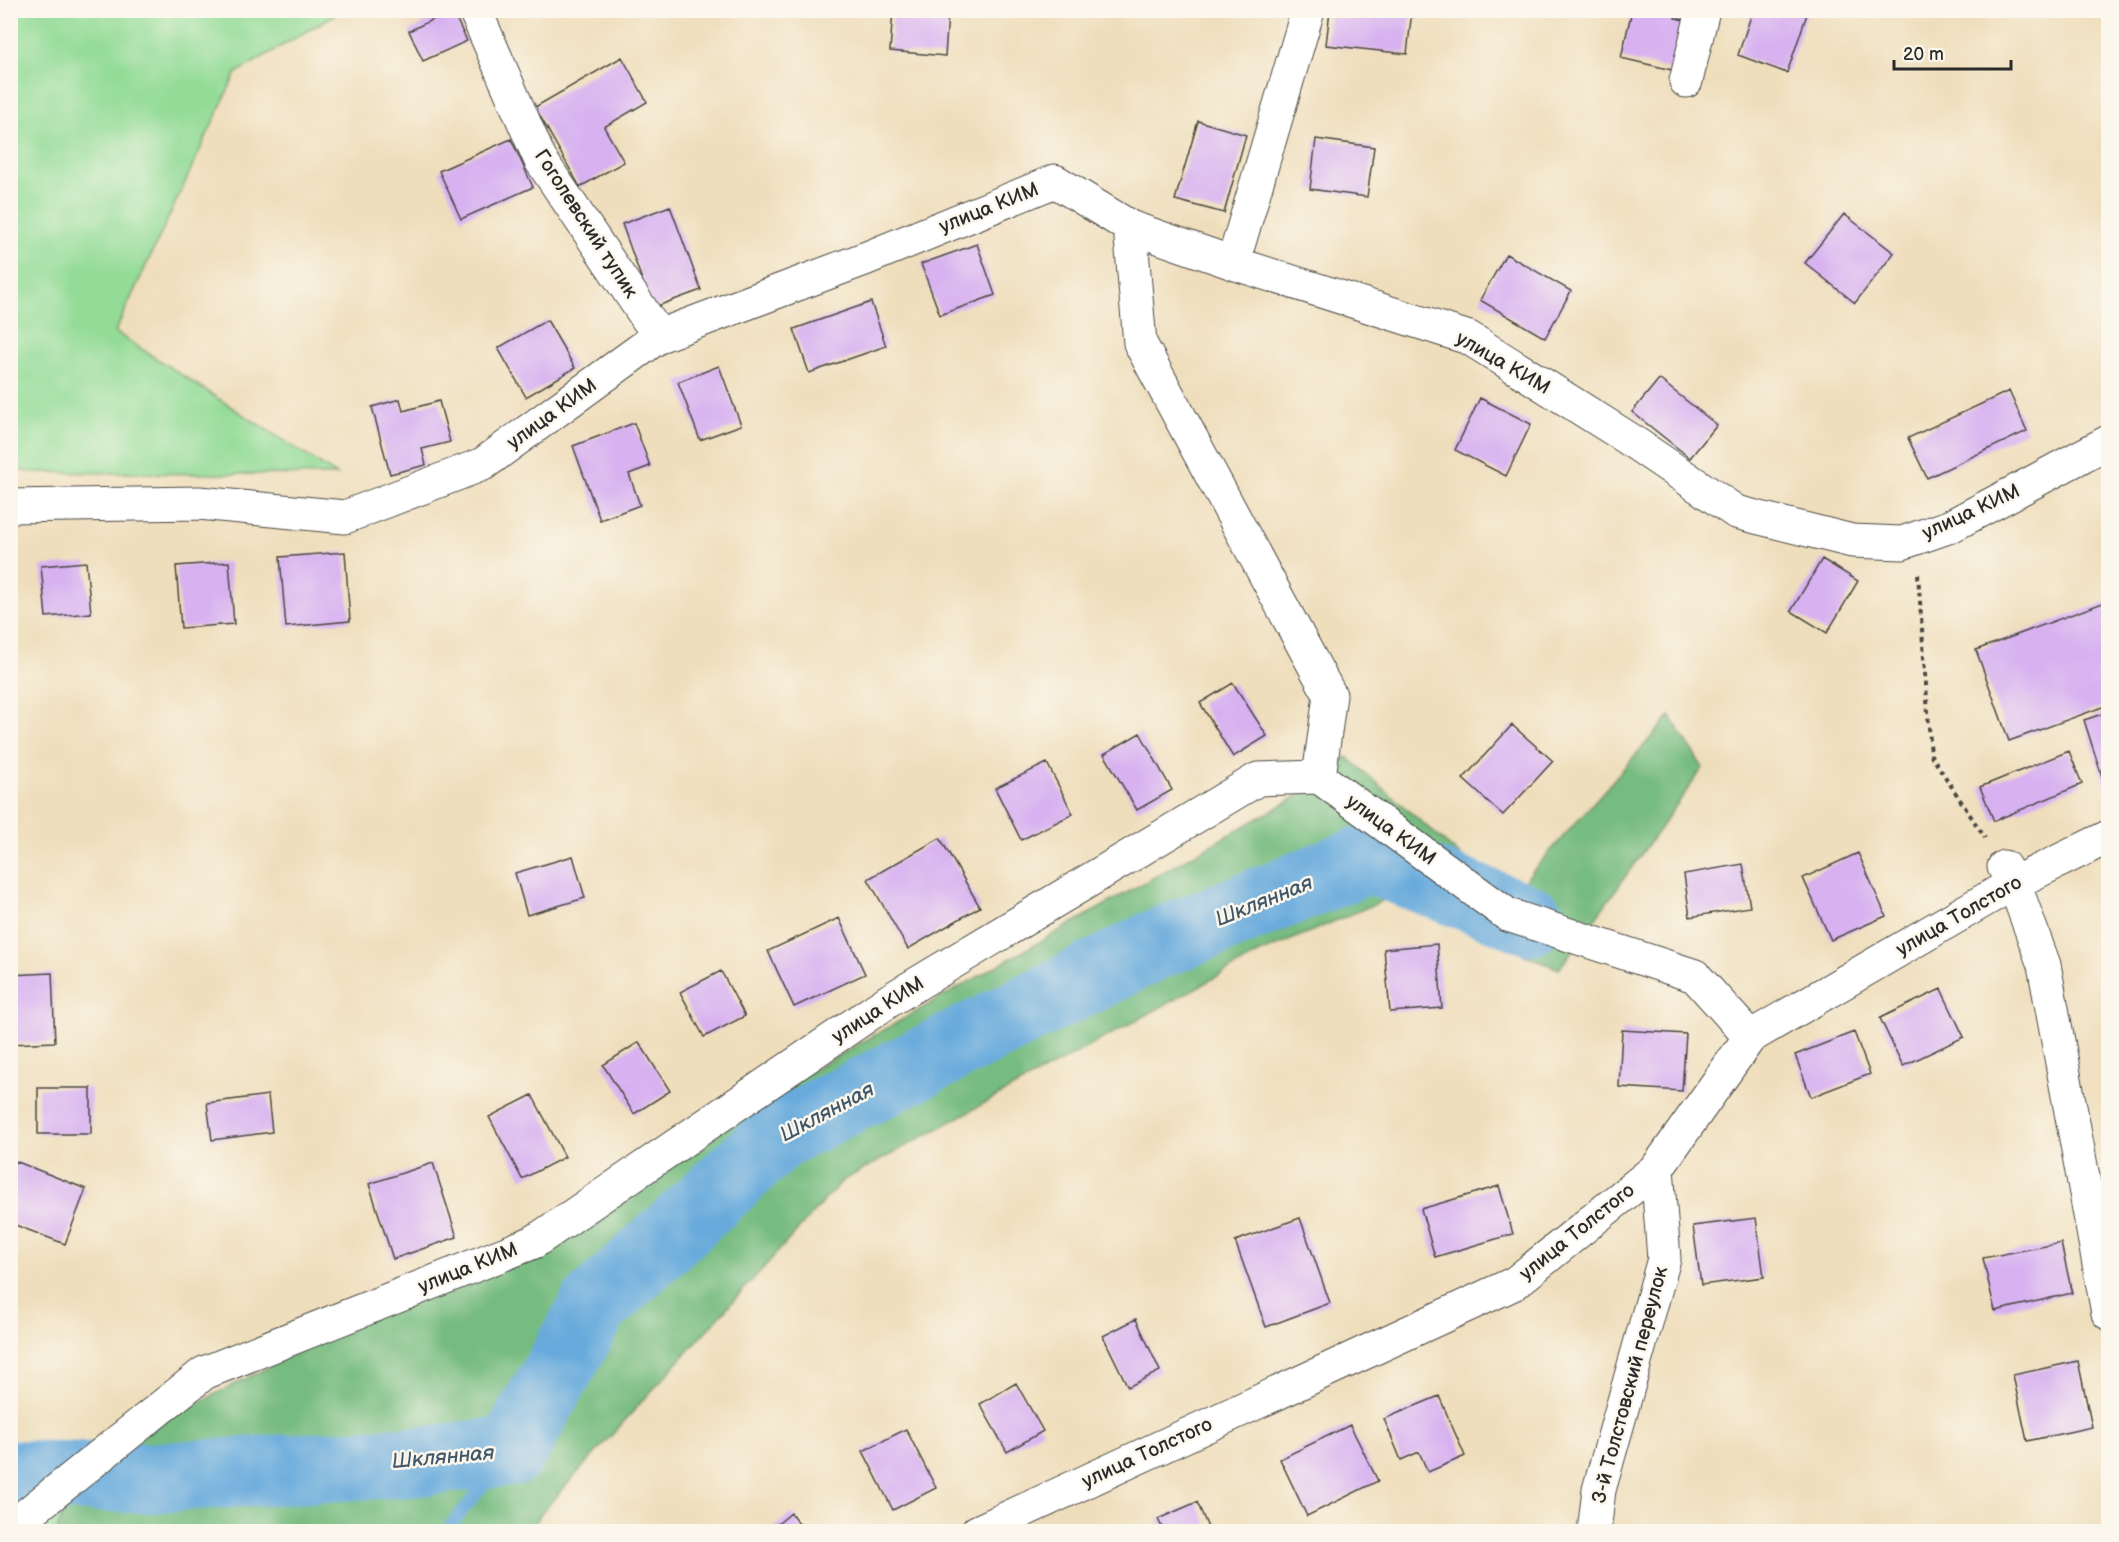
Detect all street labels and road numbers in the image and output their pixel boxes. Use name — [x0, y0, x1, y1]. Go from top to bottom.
street label: Гоголевский тупик — [529, 145, 643, 303]
street label: улица КИМ — [936, 177, 1042, 239]
street label: улица КИМ — [1451, 326, 1555, 400]
street label: улица КИМ — [502, 373, 602, 455]
street label: улица КИМ — [1918, 479, 2024, 545]
street label: улица КИМ — [1341, 789, 1441, 871]
street label: улица Толстого — [1892, 870, 2026, 962]
street label: улица КИМ — [827, 971, 929, 1049]
street label: улица Толстого — [1515, 1178, 1639, 1286]
street label: улица КИМ — [415, 1237, 521, 1299]
street label: 3-й Толстовский переулок — [1587, 1263, 1673, 1506]
street label: улица Толстого — [1078, 1412, 1216, 1494]

